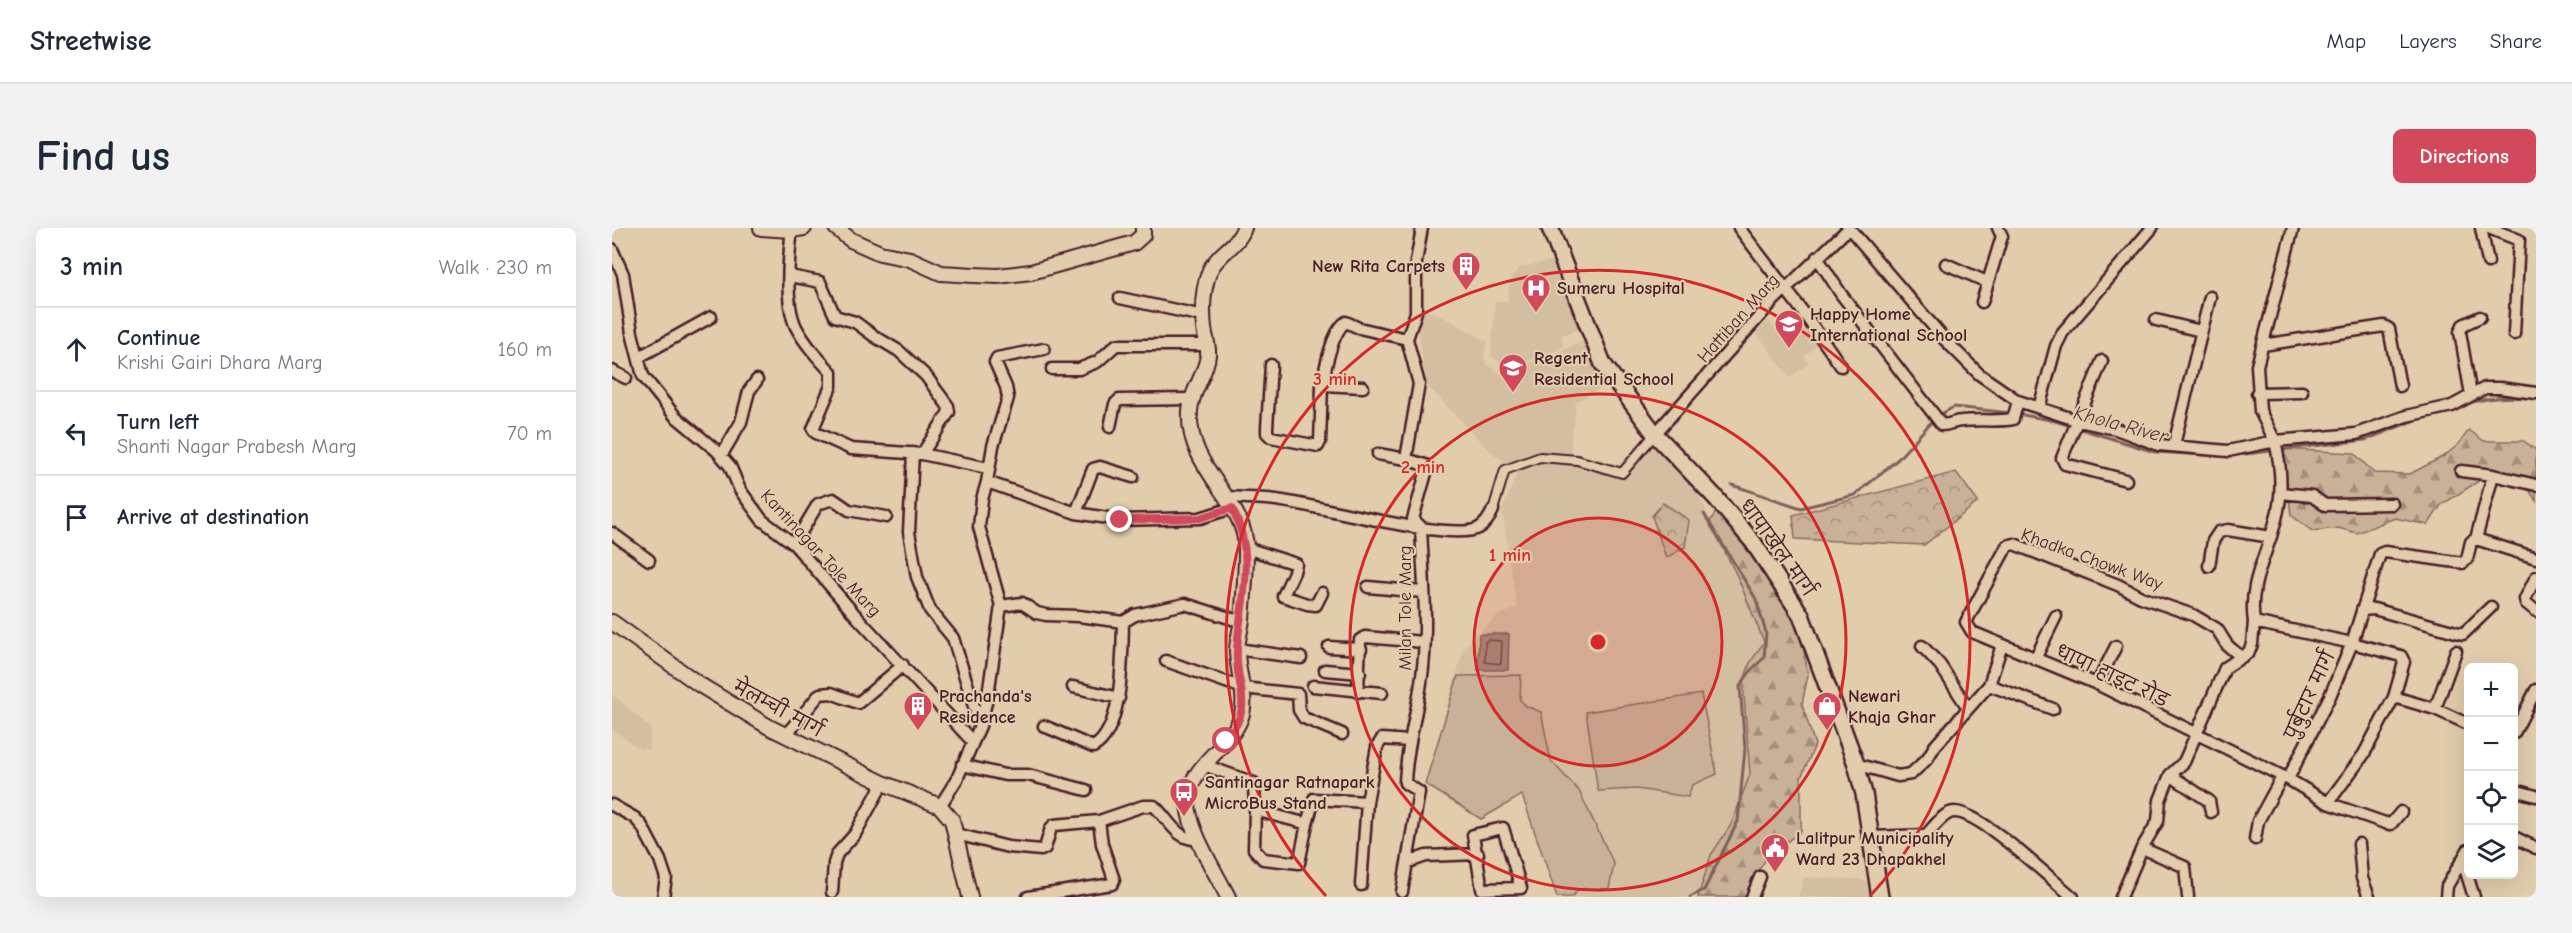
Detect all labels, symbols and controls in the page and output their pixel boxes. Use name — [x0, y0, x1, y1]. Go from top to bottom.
text: Streetwise — [30, 25, 151, 57]
text: Map — [2327, 29, 2366, 53]
text: Layers — [2399, 29, 2457, 53]
text: Share — [2490, 29, 2542, 53]
button: Directions — [2393, 129, 2536, 183]
text: Find us — [36, 132, 170, 181]
building icon: New Rita Carpets — [1450, 250, 1482, 292]
text: 3 min — [60, 252, 123, 282]
text: Walk · 230 m — [439, 256, 552, 279]
place label: New Rita Carpets — [1312, 256, 1445, 277]
street label: Hattiban Marg — [1693, 270, 1784, 367]
hospital icon: Sumeru Hospital — [1520, 272, 1552, 314]
place label: Sumeru Hospital — [1557, 278, 1685, 299]
place label: Happy Home International School — [1810, 304, 1967, 346]
school or university icon: Happy Home International School — [1773, 308, 1805, 350]
text: Continue — [117, 325, 200, 351]
icon: ahead — [60, 333, 93, 366]
text: 160 m — [498, 338, 552, 361]
place label: Regent Residential School — [1534, 348, 1674, 390]
text: Krishi Gairi Dhara Marg — [117, 351, 322, 374]
school or university icon: Regent Residential School — [1497, 352, 1529, 394]
text: 3 min — [1313, 369, 1357, 390]
water label: Khola River — [2071, 401, 2172, 448]
text: Turn left — [117, 409, 199, 435]
icon: left — [60, 417, 93, 450]
text: 70 m — [507, 422, 552, 445]
text: Shanti Nagar Prabesh Marg — [117, 435, 357, 458]
text: 2 min — [1401, 457, 1445, 478]
street label: Kantinagar Tole Marg — [756, 485, 885, 621]
street label: धापाखेल मार्ग — [1734, 493, 1823, 602]
icon: arrive — [60, 501, 93, 534]
text: Arrive at destination — [117, 504, 309, 530]
route end — [1106, 506, 1132, 532]
street label: Khadka Chowk Way — [2018, 524, 2167, 595]
street label: Milan Tole Marg — [1395, 545, 1416, 671]
text: 1 min — [1489, 545, 1531, 566]
centre of rings — [1588, 632, 1608, 652]
street label: धापा हाइट रोड — [2052, 638, 2175, 712]
street label: पुर्बुटार मार्ग — [2277, 645, 2343, 744]
map controls — [2464, 663, 2518, 879]
button: + — [2464, 663, 2518, 717]
street label: मेलम्ची मार्ग — [728, 671, 831, 743]
place label: Prachanda's Residence — [939, 686, 1032, 728]
place label: Newari Khaja Ghar — [1848, 686, 1936, 728]
building icon: Prachanda's Residence — [902, 690, 934, 732]
shop icon: Newari Khaja Ghar — [1811, 690, 1843, 732]
button: − — [2464, 717, 2518, 771]
route start — [1212, 727, 1238, 753]
button: locate — [2464, 771, 2518, 825]
place label: Santinagar Ratnapark MicroBus Stand — [1205, 772, 1375, 814]
bus stop icon: Santinagar Ratnapark MicroBus Stand — [1168, 776, 1200, 818]
button: layers — [2464, 825, 2518, 879]
place label: Lalitpur Municipality Ward 23 Dhapakhel — [1796, 828, 1954, 870]
public building icon: Lalitpur Municipality Ward 23 Dhapakhel — [1759, 832, 1791, 874]

